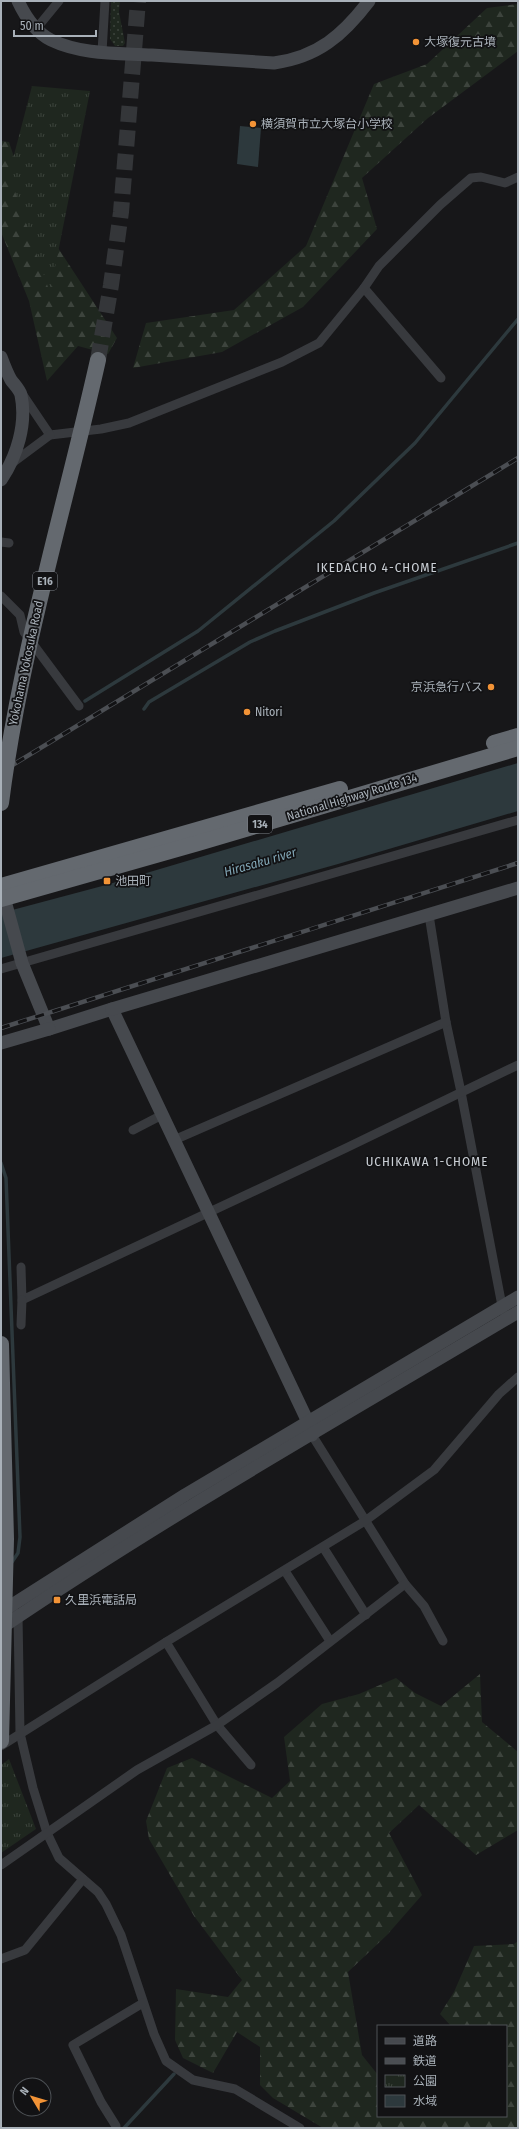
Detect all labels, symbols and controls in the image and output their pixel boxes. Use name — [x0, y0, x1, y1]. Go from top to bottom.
scale bar — [14, 12, 96, 38]
text: 50 m — [20, 19, 44, 33]
place label: 大塚復元古墳 — [424, 35, 496, 49]
marker: 大塚復元古墳 — [411, 37, 421, 47]
place label: 横須賀市立大塚台小学校 — [261, 117, 393, 131]
marker: 横須賀市立大塚台小学校 — [248, 119, 258, 129]
district label: IKEDACHO 4-CHOME — [316, 560, 438, 575]
road number: E16 — [33, 572, 57, 590]
street label: Yokohama Yokosuka Road — [6, 599, 46, 727]
place label: 京浜急行バス — [411, 680, 483, 694]
marker: 京浜急行バス — [486, 682, 496, 692]
place label: Nitori — [255, 705, 283, 719]
marker: Nitori — [242, 707, 252, 717]
street label: National Highway Route 134 — [285, 770, 419, 824]
road number: 134 — [248, 815, 272, 833]
water label: Hirasaku river — [222, 844, 298, 879]
place label: 池田町 — [115, 874, 151, 888]
marker: 池田町 — [102, 876, 112, 886]
district label: UCHIKAWA 1-CHOME — [366, 1154, 488, 1169]
place label: 久里浜電話局 — [65, 1593, 137, 1607]
marker: 久里浜電話局 — [52, 1595, 62, 1605]
legend — [377, 2025, 507, 2117]
text: 道路 — [413, 2034, 437, 2048]
text: 鉄道 — [413, 2054, 437, 2068]
text: 公園 — [413, 2074, 437, 2088]
north arrow — [12, 2077, 52, 2117]
text: N — [17, 2085, 32, 2098]
text: 水域 — [413, 2094, 437, 2108]

